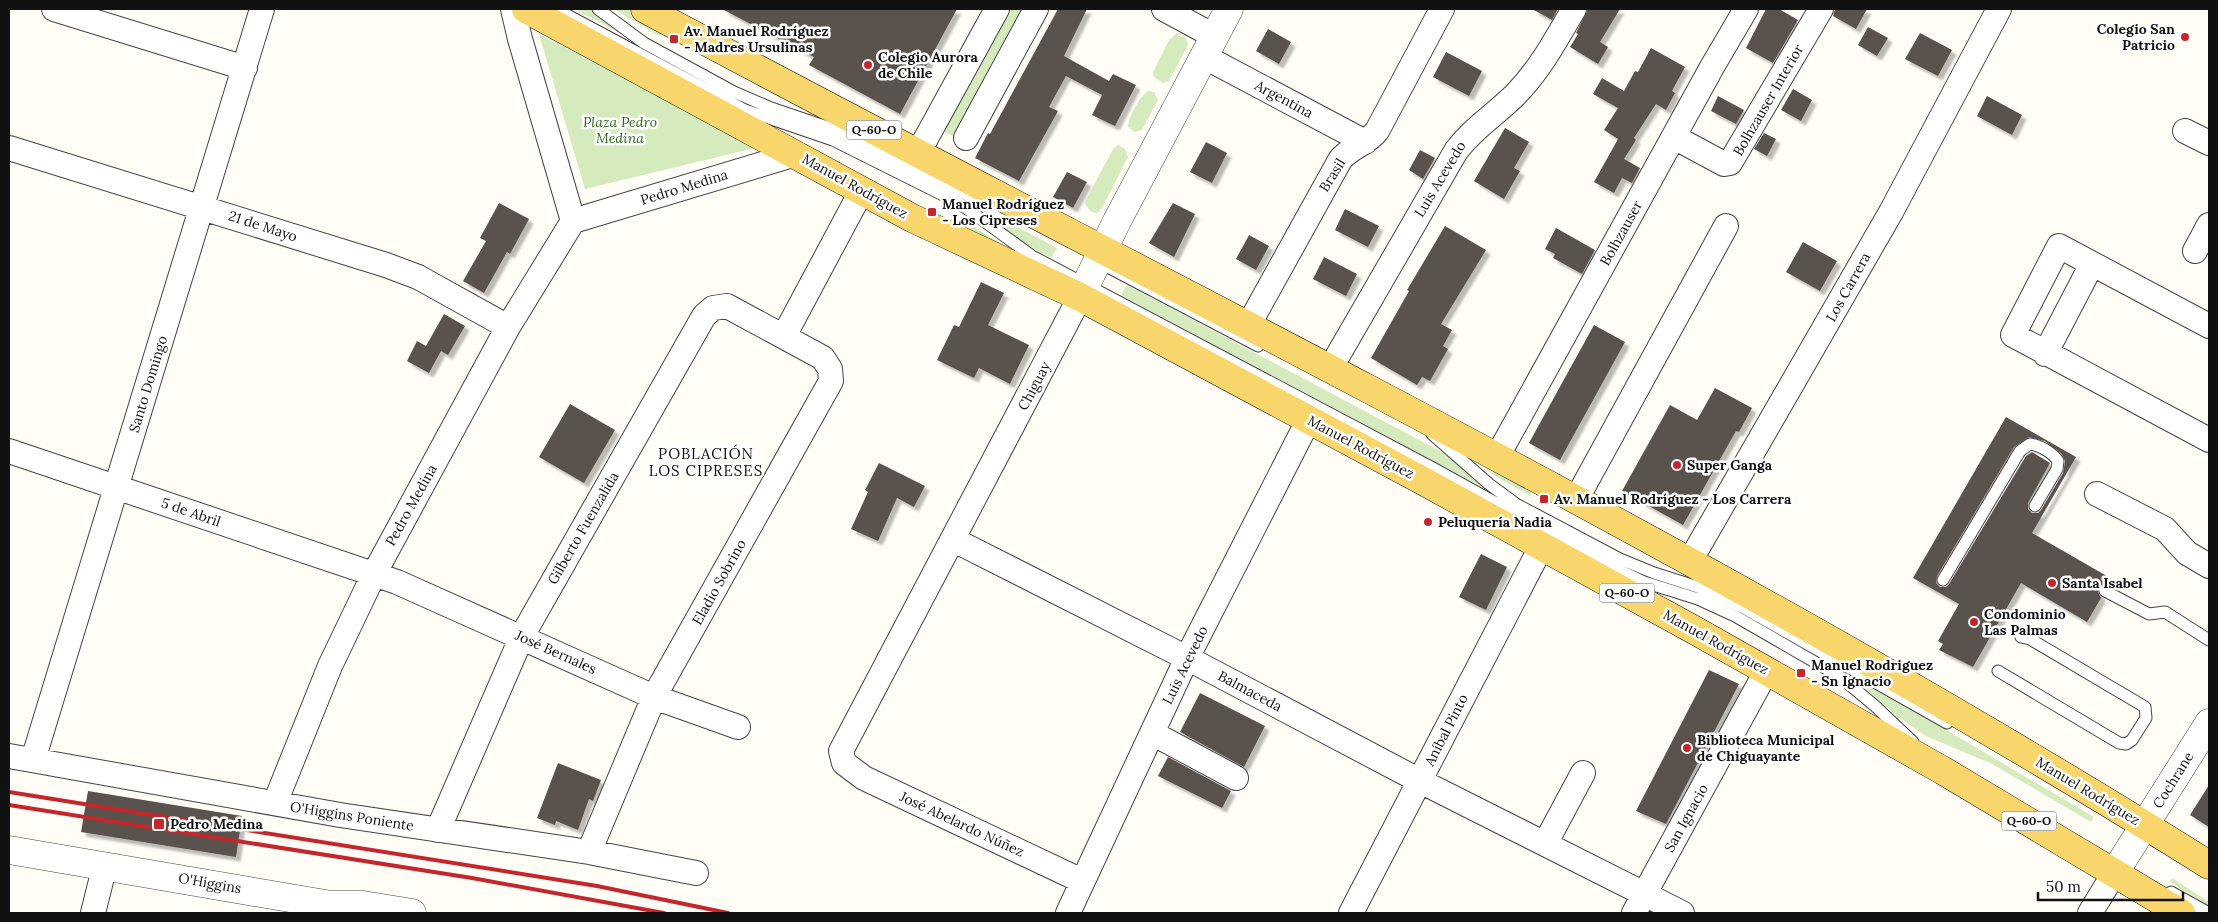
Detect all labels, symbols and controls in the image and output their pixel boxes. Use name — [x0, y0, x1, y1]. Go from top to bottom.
place label: Colegio San Patricio — [2097, 20, 2175, 54]
place label: Av. Manuel Rodríguez - Madres Ursulinas — [684, 22, 829, 56]
marker: Colegio San Patricio — [2179, 31, 2191, 43]
marker: Av. Manuel Rodríguez - Madres Ursulinas — [668, 33, 680, 45]
street label: Bolhzauser Interior — [1729, 41, 1807, 159]
place label: Colegio Aurora de Chile — [878, 48, 979, 82]
marker: Colegio Aurora de Chile — [862, 59, 874, 71]
street label: Argentina — [1251, 76, 1316, 122]
park label: Plaza Pedro Medina — [583, 113, 657, 147]
road number: Q-60-O — [846, 120, 902, 140]
street label: Luis Acevedo — [1410, 138, 1470, 220]
street label: Manuel Rodríguez — [799, 149, 911, 223]
street label: Brasil — [1315, 155, 1349, 195]
street label: Pedro Medina — [638, 165, 730, 209]
place label: Manuel Rodríguez - Los Cipreses — [942, 195, 1064, 229]
street label: Bolhzauser — [1596, 197, 1646, 269]
street label: 21 de Mayo — [226, 206, 300, 246]
marker: Manuel Rodríguez - Los Cipreses — [926, 206, 938, 218]
street label: Los Carrera — [1822, 249, 1874, 325]
street label: Santo Domingo — [125, 333, 171, 435]
street label: Chiguay — [1014, 358, 1055, 413]
street label: Manuel Rodríguez — [1305, 411, 1417, 483]
district label: POBLACIÓN LOS CIPRESES — [649, 444, 763, 480]
place label: Super Ganga — [1687, 456, 1773, 474]
marker: Super Ganga — [1671, 459, 1683, 471]
street label: Pedro Medina — [381, 461, 441, 549]
street label: Gilberto Fuenzalida — [543, 468, 623, 588]
place label: Av. Manuel Rodríguez - Los Carrera — [1554, 490, 1792, 508]
street label: 5 de Abril — [159, 493, 223, 531]
marker: Av. Manuel Rodríguez - Los Carrera — [1538, 493, 1550, 505]
place label: Peluquería Nadia — [1438, 513, 1552, 531]
marker: Peluquería Nadia — [1422, 516, 1434, 528]
street label: Eladio Sobrino — [688, 536, 750, 628]
place label: Santa Isabel — [2062, 574, 2143, 592]
marker: Santa Isabel — [2046, 577, 2058, 589]
road number: Q-60-O — [1600, 584, 1654, 602]
street label: Manuel Rodríguez — [1660, 605, 1772, 679]
place label: Condominio Las Palmas — [1984, 605, 2066, 639]
marker: Condominio Las Palmas — [1968, 616, 1980, 628]
street label: Luis Acevedo — [1158, 623, 1212, 707]
street label: José Bernales — [512, 626, 599, 678]
place label: Manuel Rodriguez - Sn Ignacio — [1811, 656, 1933, 690]
street label: Balmaceda — [1215, 667, 1285, 715]
marker: Manuel Rodriguez - Sn Ignacio — [1795, 667, 1807, 679]
street label: Aníbal Pinto — [1420, 691, 1472, 770]
place label: Biblioteca Municipal de Chiguayante — [1697, 731, 1835, 765]
marker: Biblioteca Municipal de Chiguayante — [1681, 742, 1693, 754]
street label: Cochrane — [2149, 748, 2198, 812]
street label: Manuel Rodríguez — [2033, 753, 2143, 829]
street label: San Ignacio — [1660, 781, 1712, 855]
street label: José Abelardo Núñez — [896, 787, 1027, 861]
street label: O'Higgins Poniente — [289, 797, 416, 835]
road number: Q-60-O — [2002, 811, 2056, 830]
place label: Pedro Medina — [170, 815, 263, 833]
marker: Pedro Medina — [152, 817, 166, 831]
street label: O'Higgins — [177, 869, 243, 897]
scale bar — [2038, 870, 2183, 902]
text: 50 m — [2046, 877, 2081, 896]

